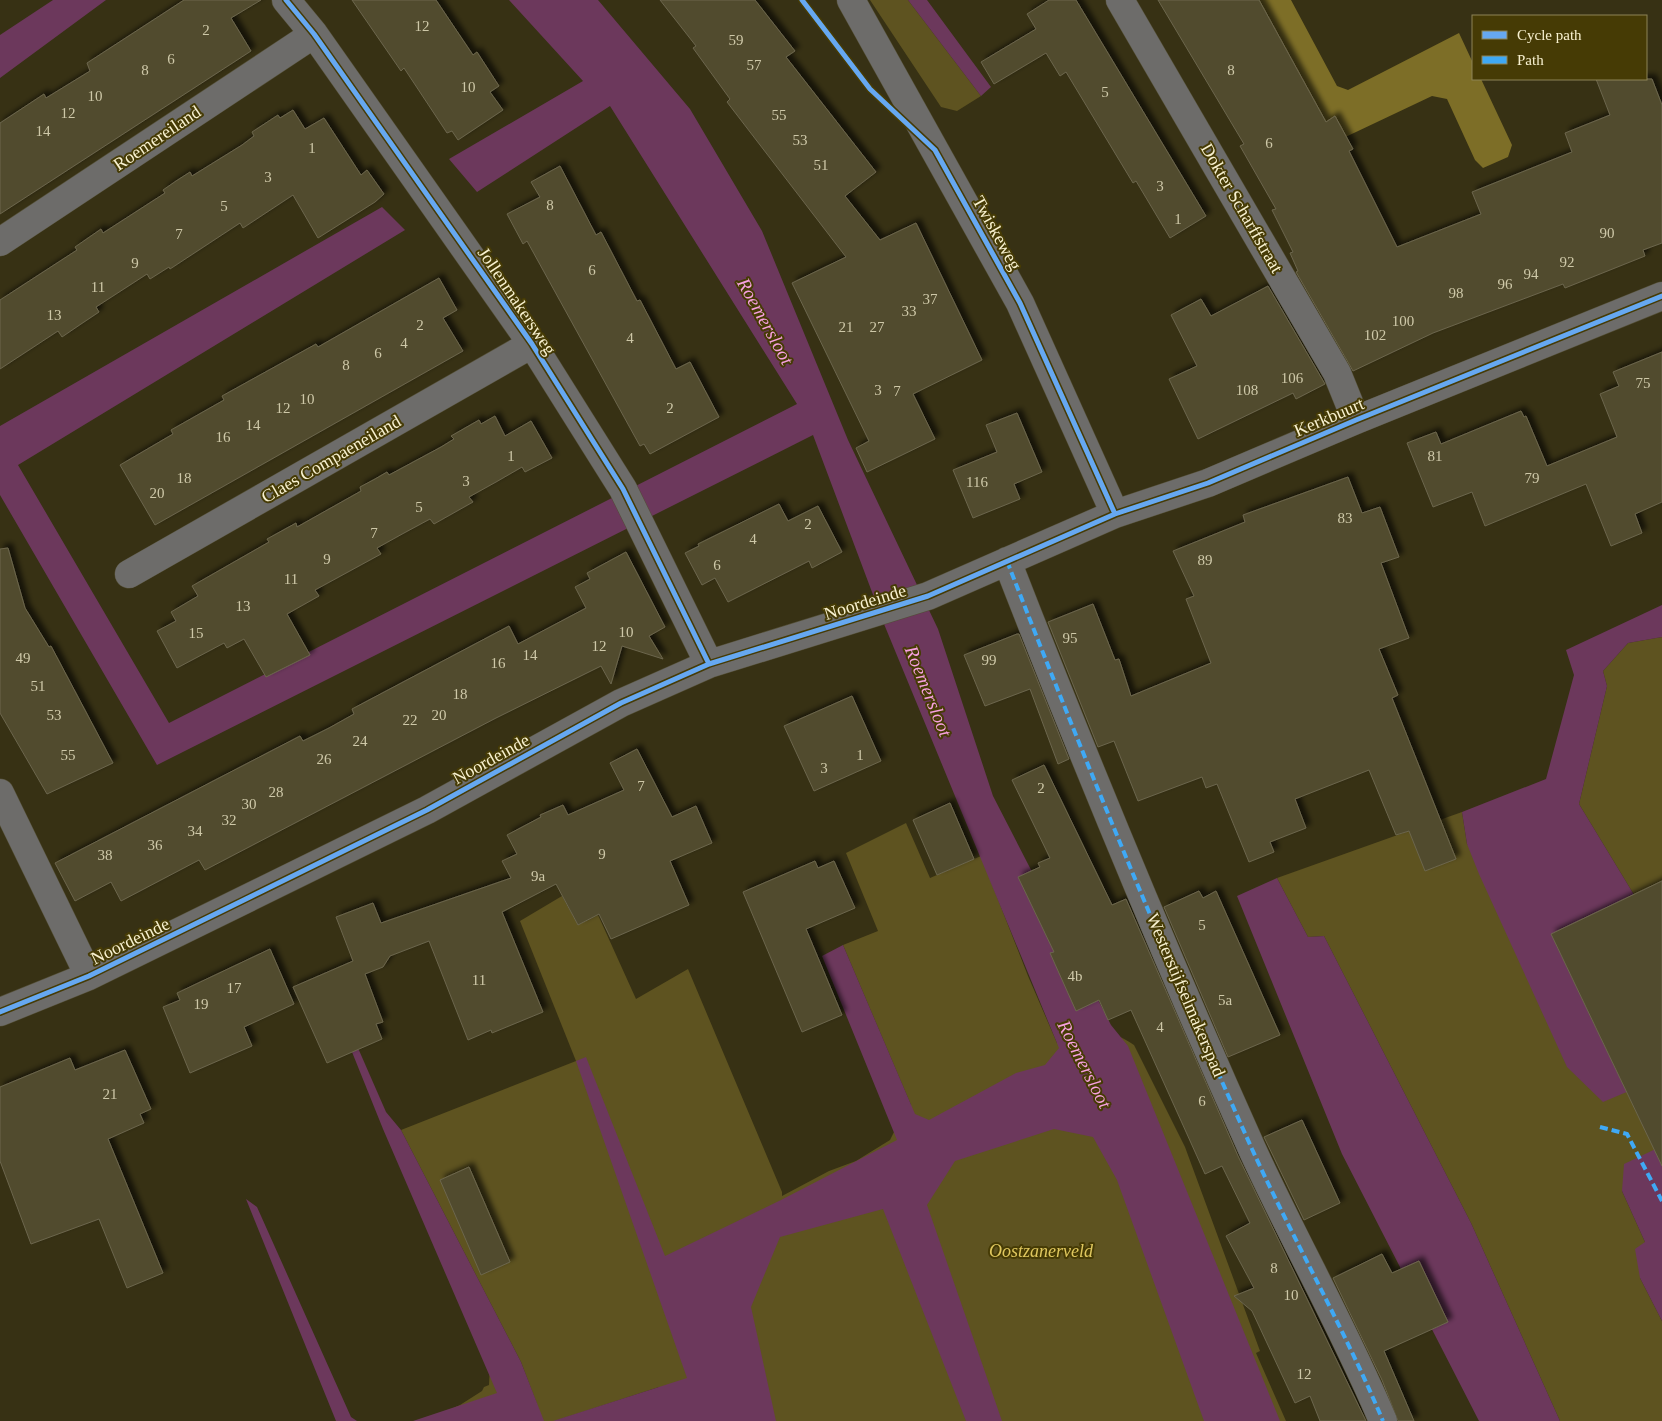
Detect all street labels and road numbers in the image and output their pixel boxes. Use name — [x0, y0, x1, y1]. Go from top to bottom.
street label: Roemereiland — [110, 101, 204, 175]
street label: Dokter Scharffstraat — [1197, 140, 1287, 276]
street label: Twiskeweg — [968, 192, 1026, 274]
street label: Jollenmakersweg — [474, 244, 560, 358]
street label: Kerkbuurt — [1291, 393, 1367, 441]
street label: Claes Compaeneiland — [258, 411, 404, 507]
street label: Noordeinde — [821, 580, 909, 624]
street label: Noordeinde — [449, 730, 533, 788]
street label: Westerstijfselmakerspad — [1143, 910, 1229, 1080]
street label: Noordeinde — [87, 913, 173, 969]

